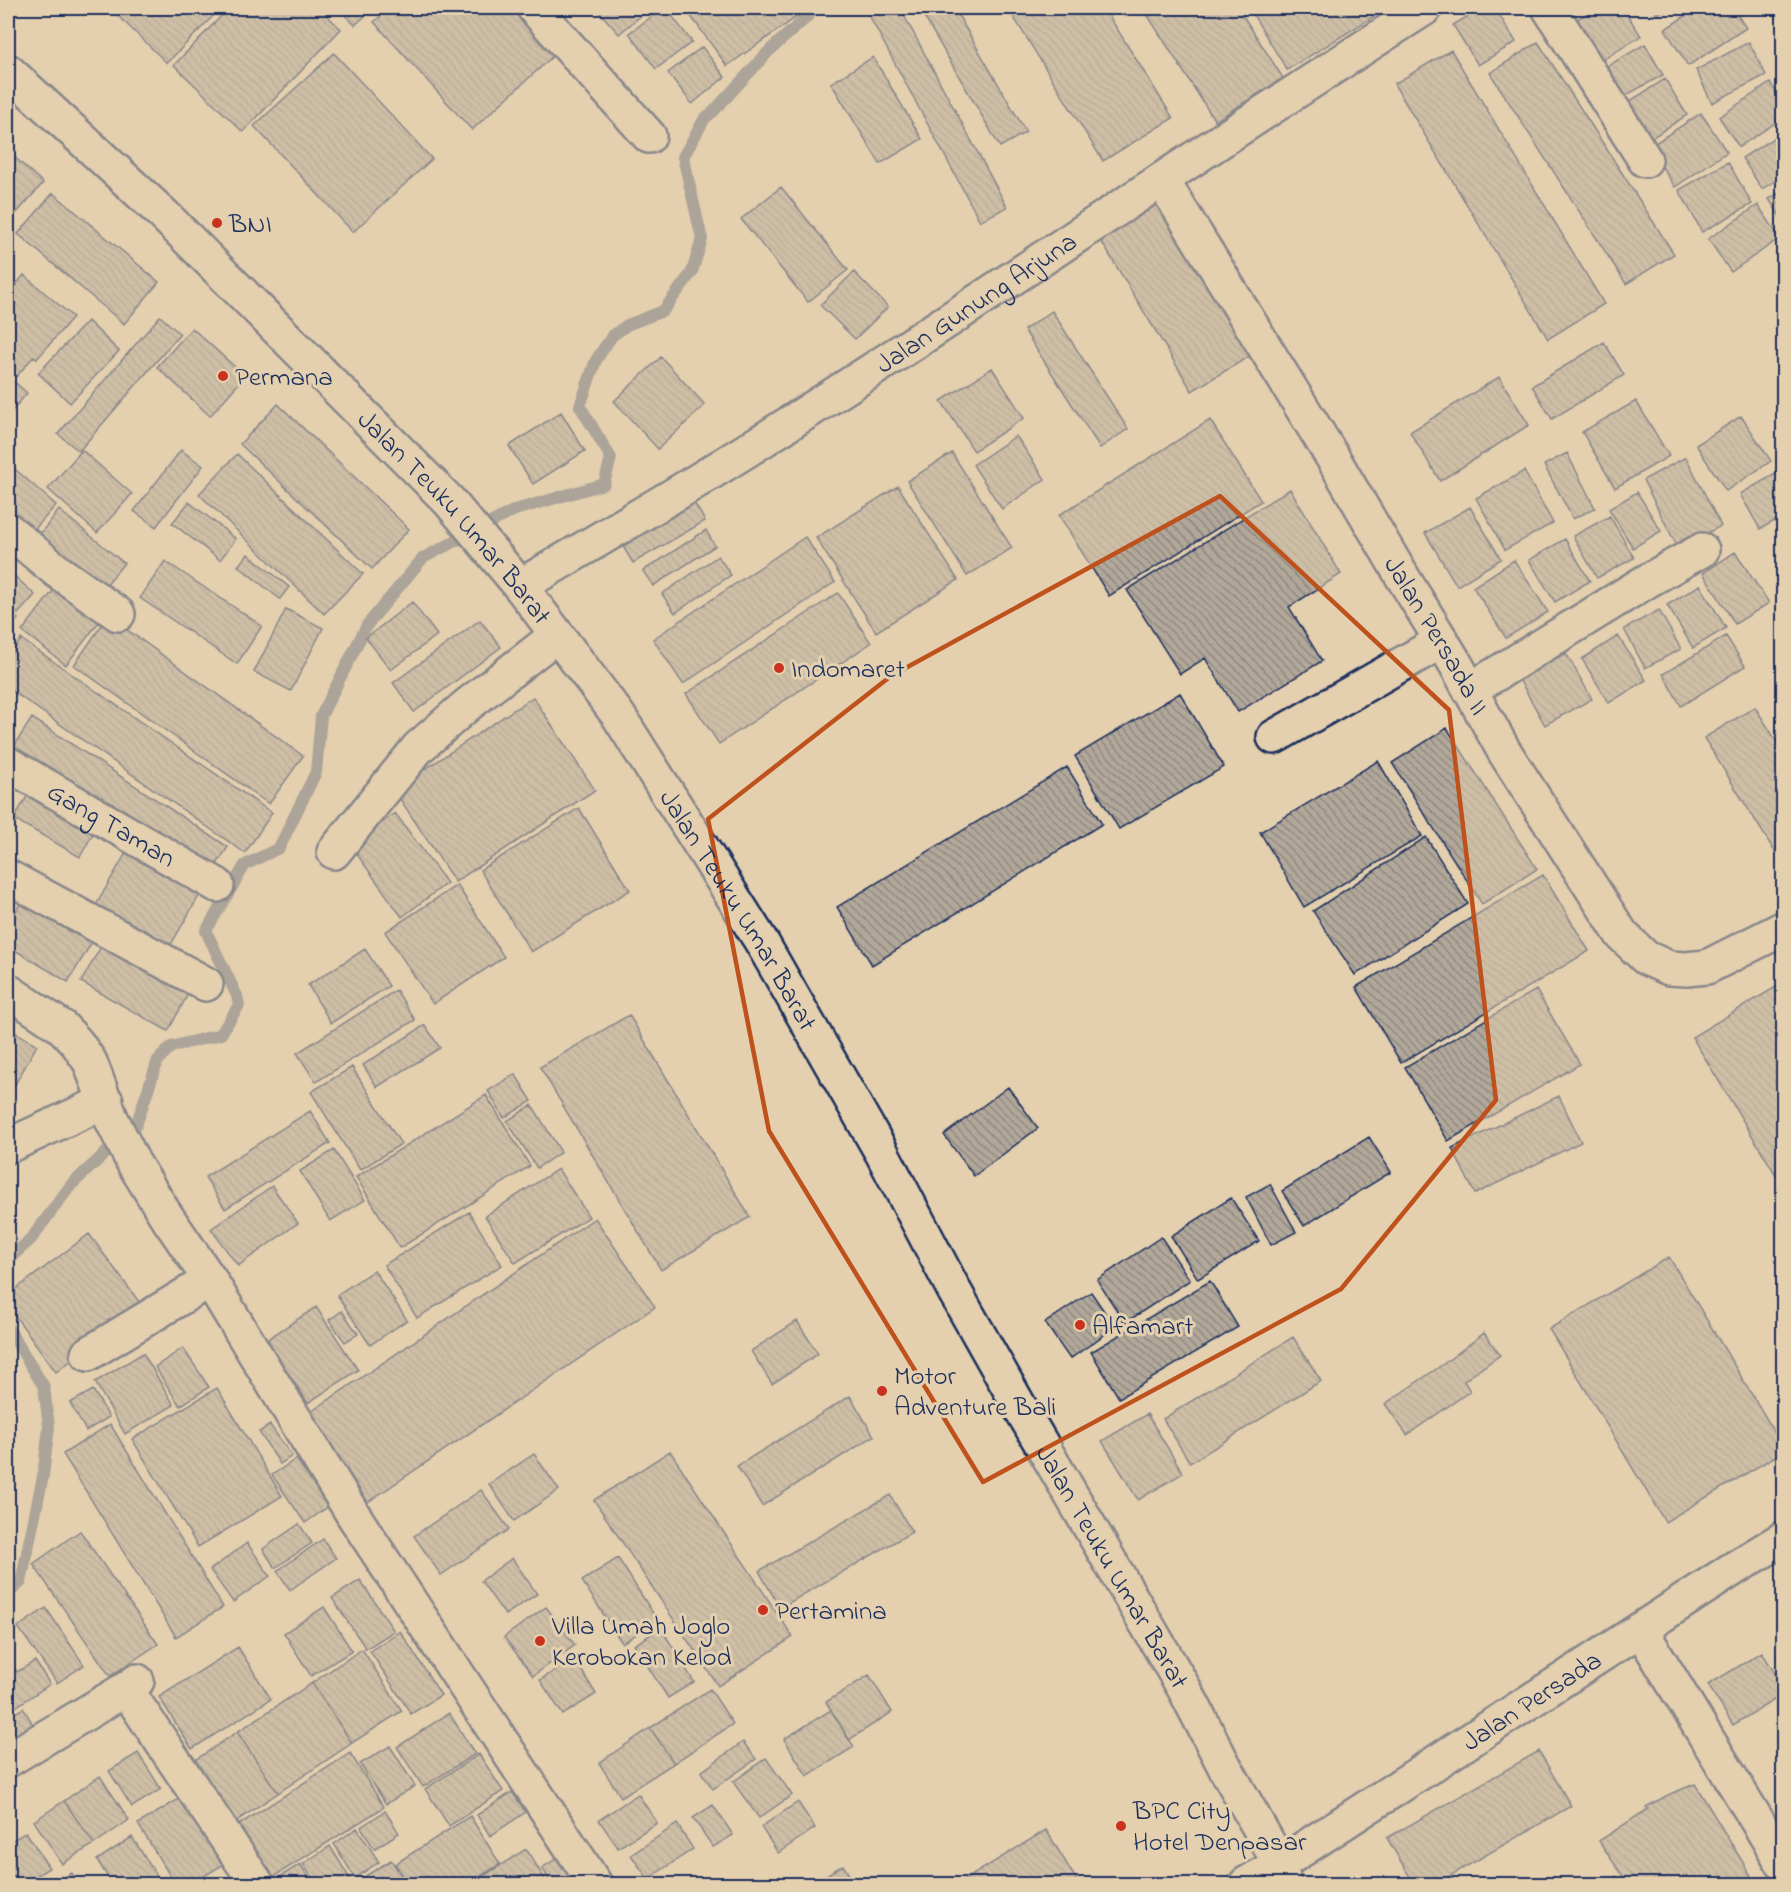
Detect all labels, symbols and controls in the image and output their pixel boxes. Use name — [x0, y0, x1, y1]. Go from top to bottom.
place label: BNI — [228, 206, 272, 245]
marker: BNI — [210, 216, 224, 230]
street label: Jalan Gunung Arjuna — [869, 224, 1086, 385]
place label: Permana — [235, 359, 333, 398]
marker: Permana — [216, 369, 230, 383]
street label: Jalan Teuku Umar Barat — [347, 402, 560, 634]
street label: Jalan Persada II — [1373, 550, 1497, 723]
place label: Indomaret — [791, 651, 905, 690]
marker: Indomaret — [772, 661, 786, 675]
street label: Gang Taman — [39, 774, 182, 879]
street label: Jalan Teuku Umar Barat — [648, 783, 825, 1039]
place label: Alfamart — [1092, 1308, 1193, 1347]
marker: Alfamart — [1073, 1318, 1087, 1332]
place label: Motor Adventure Bali — [894, 1358, 1056, 1428]
marker: Motor Adventure Bali — [875, 1384, 889, 1398]
street label: Jalan Teuku Umar Barat — [1024, 1438, 1197, 1697]
place label: Pertamina — [775, 1593, 887, 1632]
marker: Pertamina — [756, 1603, 770, 1617]
place label: Villa Umah Joglo Kerobokan Kelod — [551, 1608, 732, 1678]
marker: Villa Umah Joglo Kerobokan Kelod — [533, 1634, 547, 1648]
street label: Jalan Persada — [1455, 1642, 1610, 1762]
place label: BPC City Hotel Denpasar — [1132, 1793, 1307, 1863]
marker: BPC City Hotel Denpasar — [1114, 1819, 1128, 1833]

